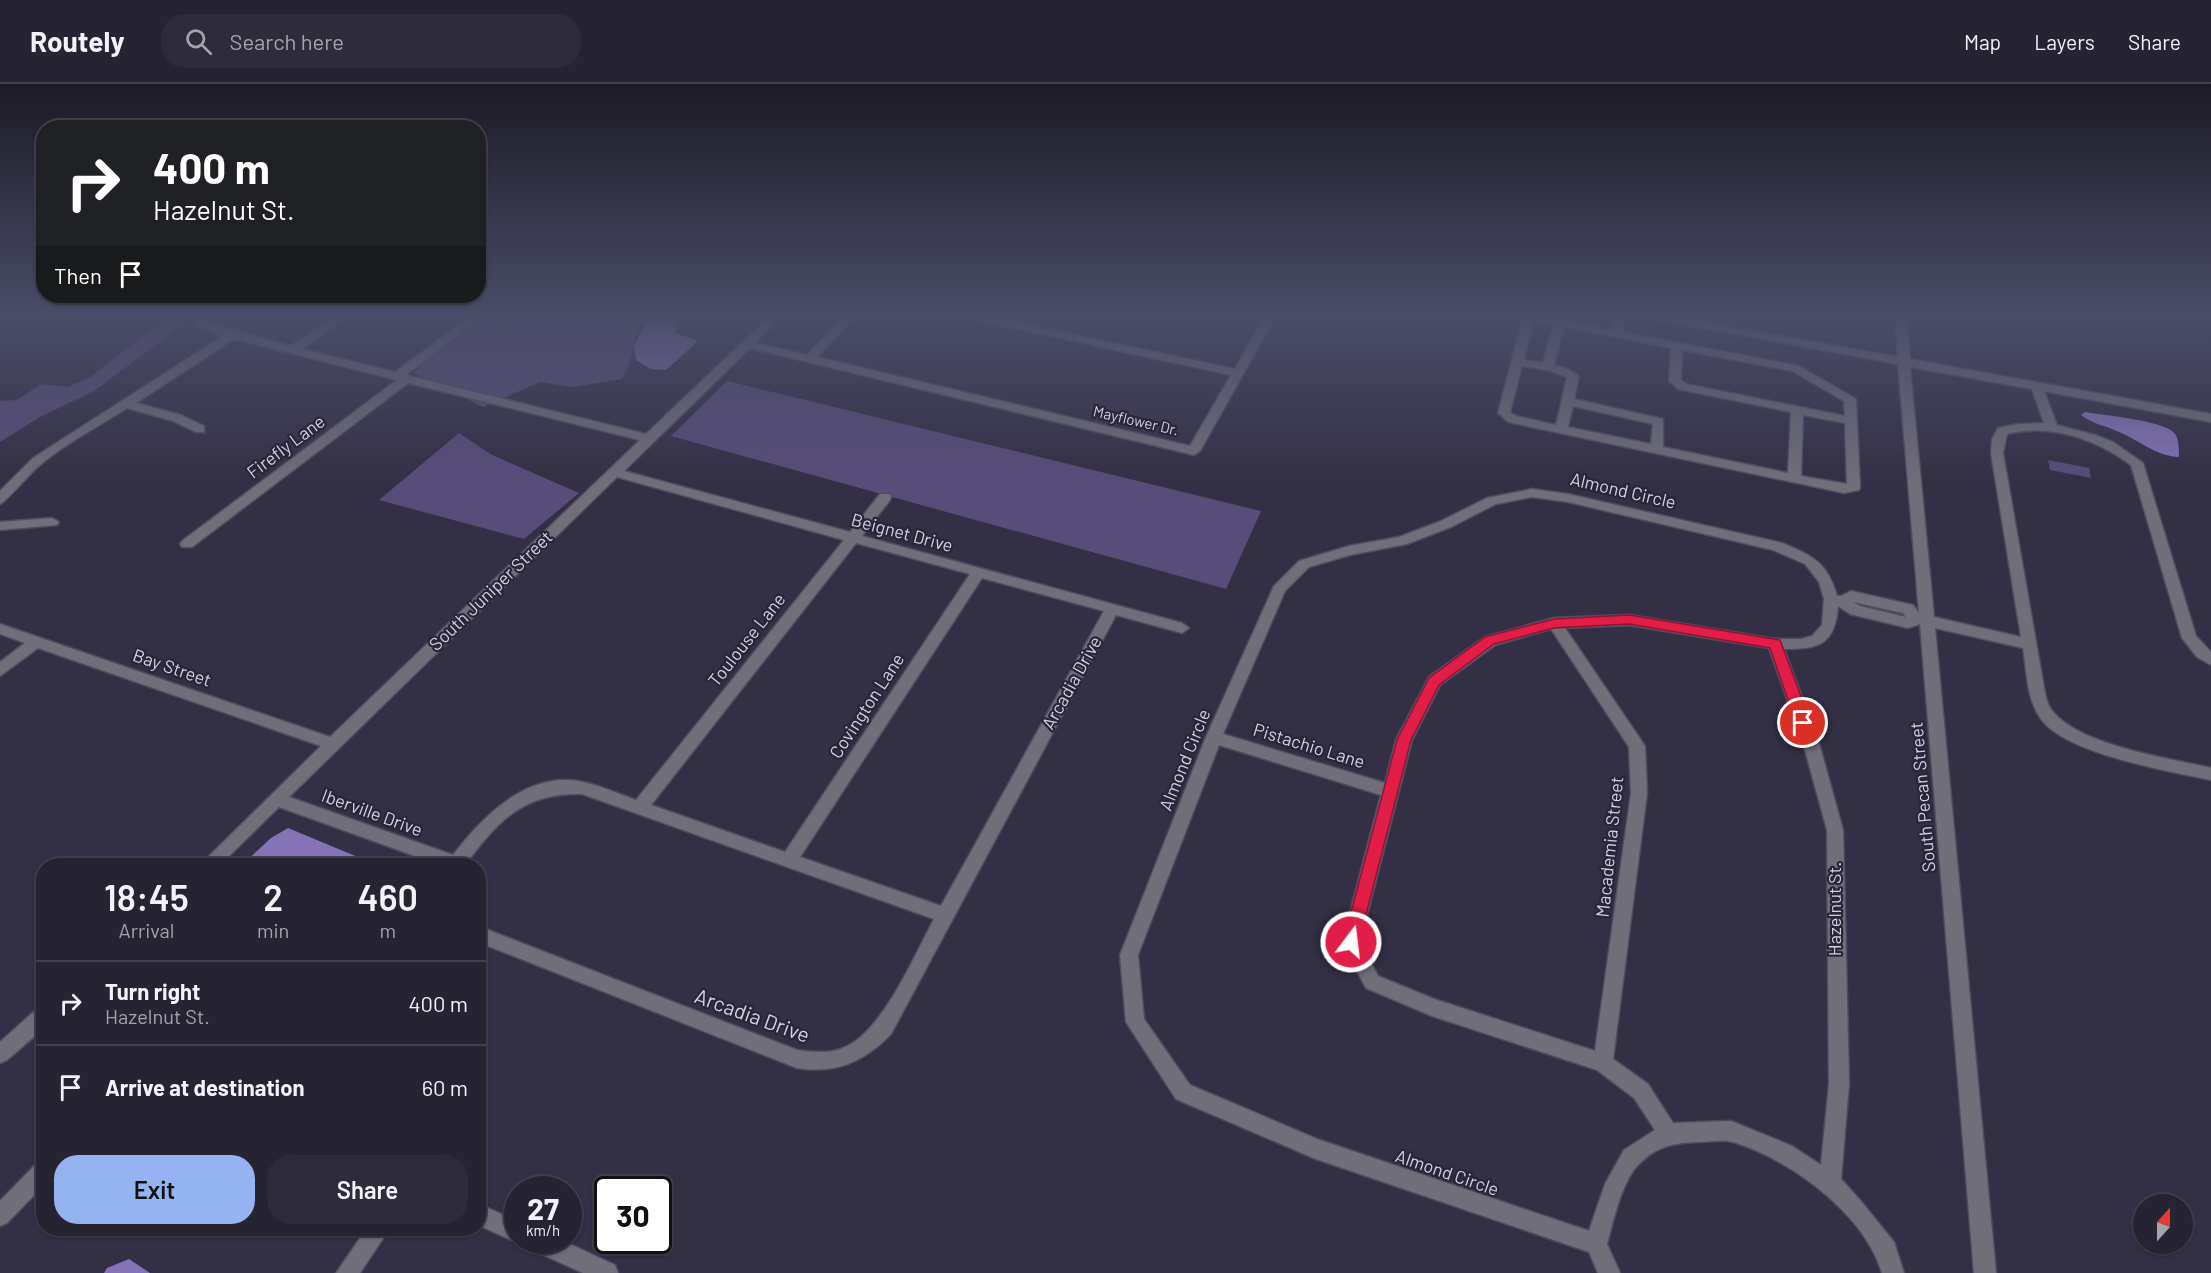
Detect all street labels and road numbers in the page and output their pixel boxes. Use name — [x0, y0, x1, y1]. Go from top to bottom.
street label: Mayflower Dr. — [1092, 401, 1181, 439]
street label: Firefly Lane — [242, 410, 329, 483]
street label: Almond Circle — [1568, 467, 1678, 513]
street label: Beignet Drive — [849, 508, 956, 556]
street label: South Juniper Street — [424, 526, 557, 655]
street label: Toulouse Lane — [703, 588, 790, 690]
street label: Arcadia Drive — [1036, 632, 1106, 733]
street label: Bay Street — [130, 643, 214, 691]
street label: Covington Lane — [824, 649, 908, 762]
street label: Almond Circle — [1154, 706, 1214, 814]
street label: Pistachio Lane — [1251, 718, 1368, 772]
street label: South Pecan Street — [1904, 721, 1940, 873]
street label: Macademia Street — [1591, 775, 1627, 918]
street label: Iberville Drive — [319, 784, 426, 840]
street label: Hazelnut St. — [1823, 862, 1845, 956]
street label: Arcadia Drive — [692, 982, 813, 1047]
street label: Almond Circle — [1393, 1144, 1502, 1200]

